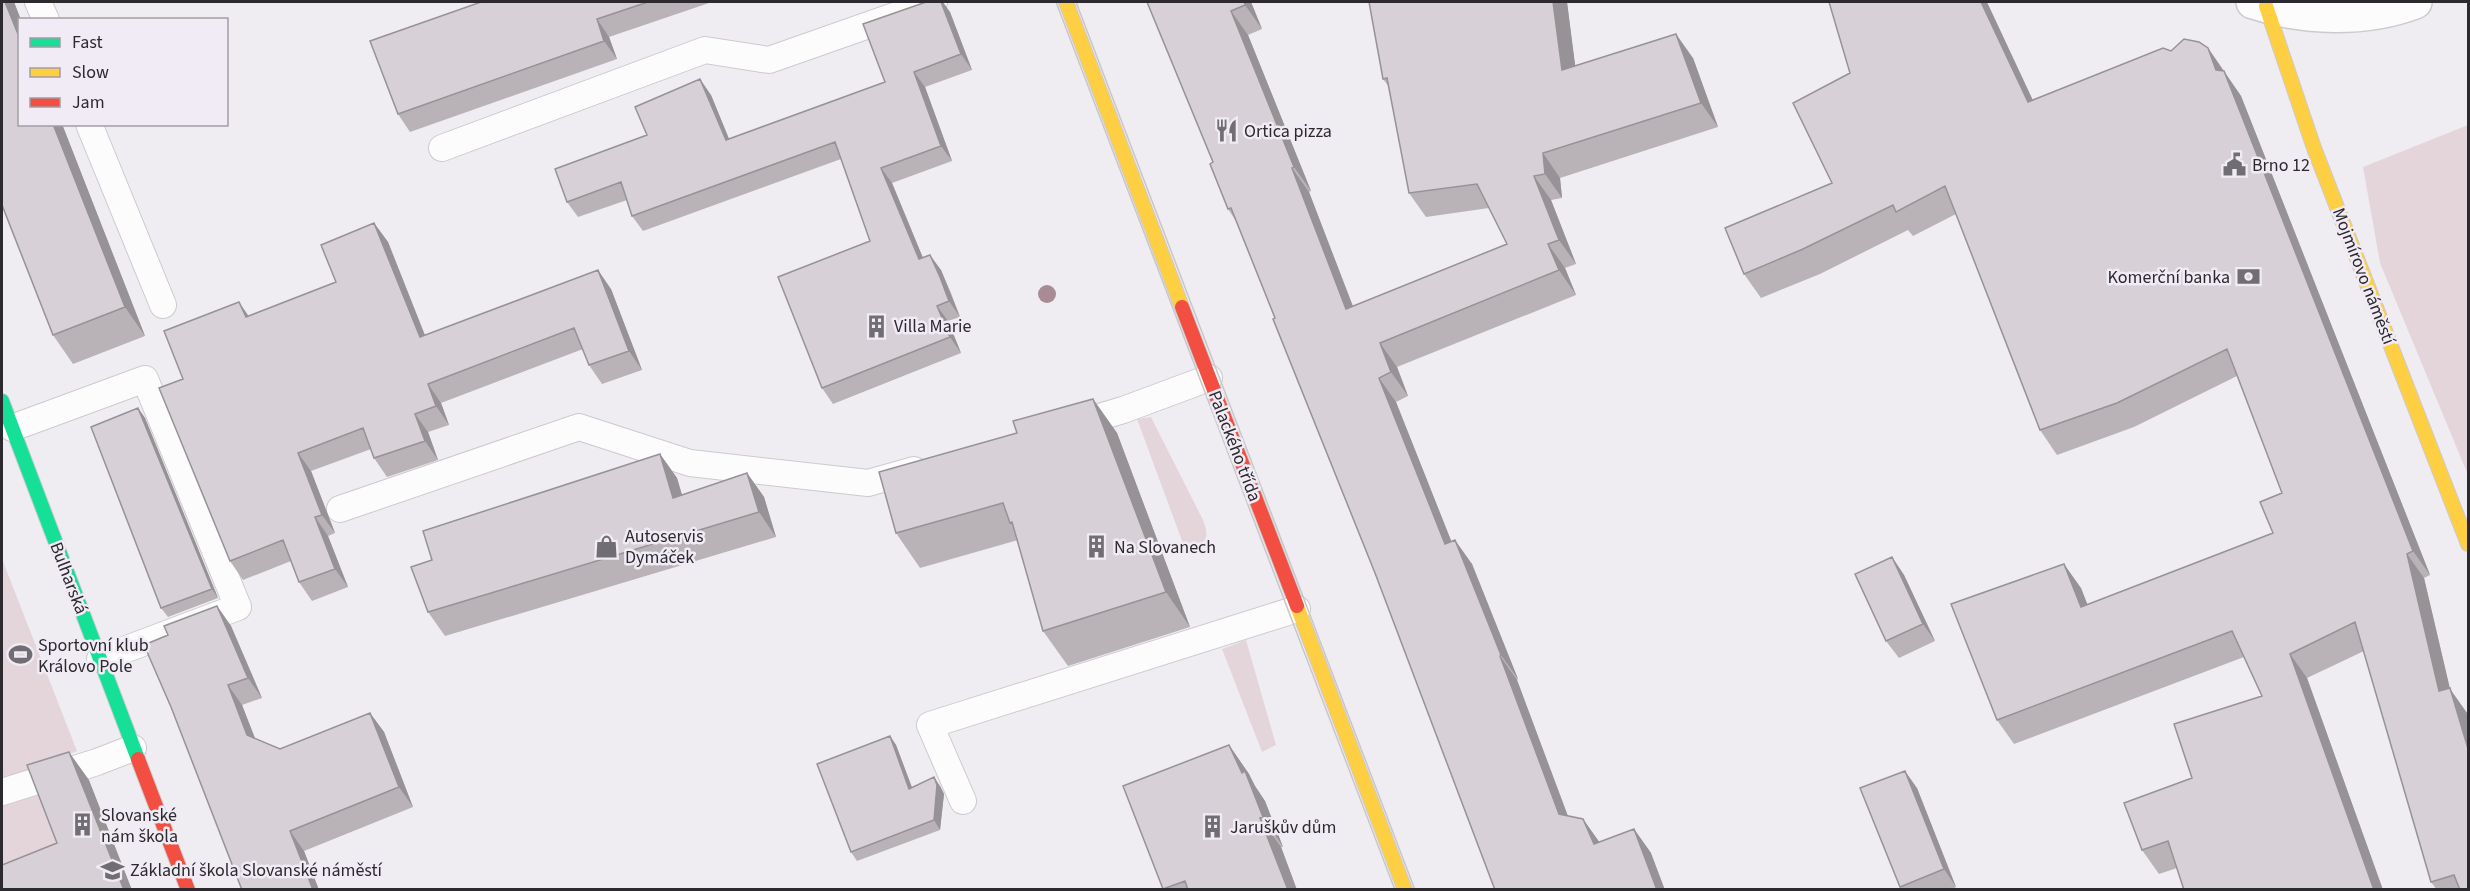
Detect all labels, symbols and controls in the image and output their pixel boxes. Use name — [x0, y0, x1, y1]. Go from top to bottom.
legend — [18, 18, 228, 126]
text: Fast — [72, 30, 103, 55]
text: Slow — [72, 60, 109, 85]
text: Jam — [72, 90, 105, 115]
restaurant icon: Ortica pizza — [1213, 118, 1239, 144]
place label: Ortica pizza — [1244, 119, 1332, 144]
public building icon: Brno 12 — [2221, 152, 2247, 178]
place label: Brno 12 — [2252, 153, 2310, 178]
street label: Mojmírovo náměstí — [2326, 204, 2401, 349]
bank icon: Komerční banka — [2235, 264, 2261, 290]
place label: Komerční banka — [2108, 265, 2230, 290]
building icon: Villa Marie — [863, 313, 889, 339]
place label: Villa Marie — [894, 314, 971, 339]
street label: Palackého třída — [1202, 387, 1267, 505]
place label: Autoservis Dymáček — [625, 524, 704, 570]
shop icon: Autoservis Dymáček — [594, 533, 620, 559]
building icon: Na Slovanech — [1083, 534, 1109, 560]
place label: Na Slovanech — [1114, 535, 1216, 560]
street label: Bulharská — [43, 539, 94, 618]
place label: Sportovní klub Královo Pole — [38, 633, 149, 679]
sports icon: Sportovní klub Královo Pole — [7, 642, 33, 668]
place label: Slovanské nám škola — [101, 803, 178, 849]
building icon: Slovanské nám škola — [70, 812, 96, 838]
building icon: Jaruškův dům — [1199, 814, 1225, 840]
place label: Jaruškův dům — [1230, 815, 1336, 840]
school or university icon: Základní škola Slovanské náměstí — [99, 857, 125, 883]
place label: Základní škola Slovanské náměstí — [130, 858, 383, 883]

